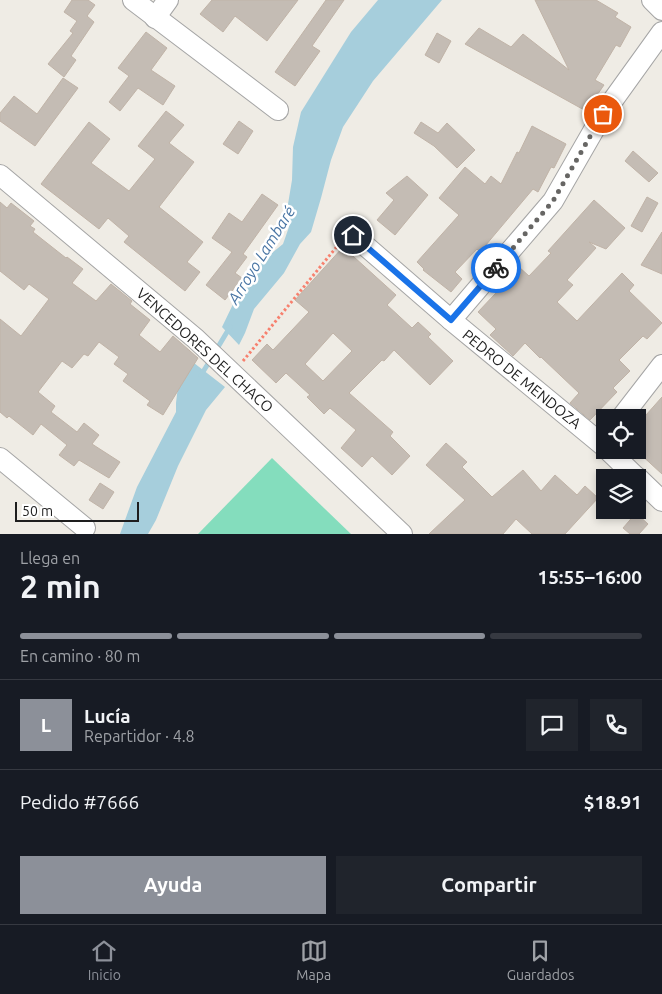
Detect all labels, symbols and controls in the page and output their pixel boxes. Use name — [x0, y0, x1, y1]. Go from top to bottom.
pin — [582, 93, 624, 135]
icon: bag — [589, 100, 617, 128]
water label: Arroyo Lambaré — [223, 203, 298, 308]
pin — [332, 214, 374, 256]
icon: home — [339, 221, 367, 249]
courier — [471, 243, 521, 293]
icon: bike — [482, 254, 510, 282]
street label: VENCEDORES DEL CHACO — [133, 284, 277, 416]
street label: PEDRO DE MENDOZA — [459, 326, 585, 432]
map controls — [596, 409, 646, 519]
button: locate — [596, 409, 646, 459]
button: layers — [596, 469, 646, 519]
scale bar — [15, 499, 139, 522]
text: 50 m — [22, 503, 53, 519]
text: Llega en — [20, 549, 80, 567]
text: 15:55–16:00 — [537, 566, 642, 588]
text: 2 min — [20, 568, 101, 604]
text: En camino · 80 m — [20, 647, 140, 665]
button: chat — [526, 699, 578, 751]
button: phone — [590, 699, 642, 751]
text: Lucía — [84, 705, 131, 727]
text: L — [41, 714, 51, 736]
text: Repartidor · 4.8 — [84, 727, 195, 745]
text: Pedido #7666 — [20, 791, 139, 813]
text: $18.91 — [584, 791, 642, 813]
button: Ayuda — [20, 856, 326, 914]
button: Compartir — [336, 856, 642, 914]
tab: Inicio — [88, 937, 121, 983]
tab: Mapa — [296, 937, 331, 983]
tab: Guardados — [507, 937, 574, 983]

